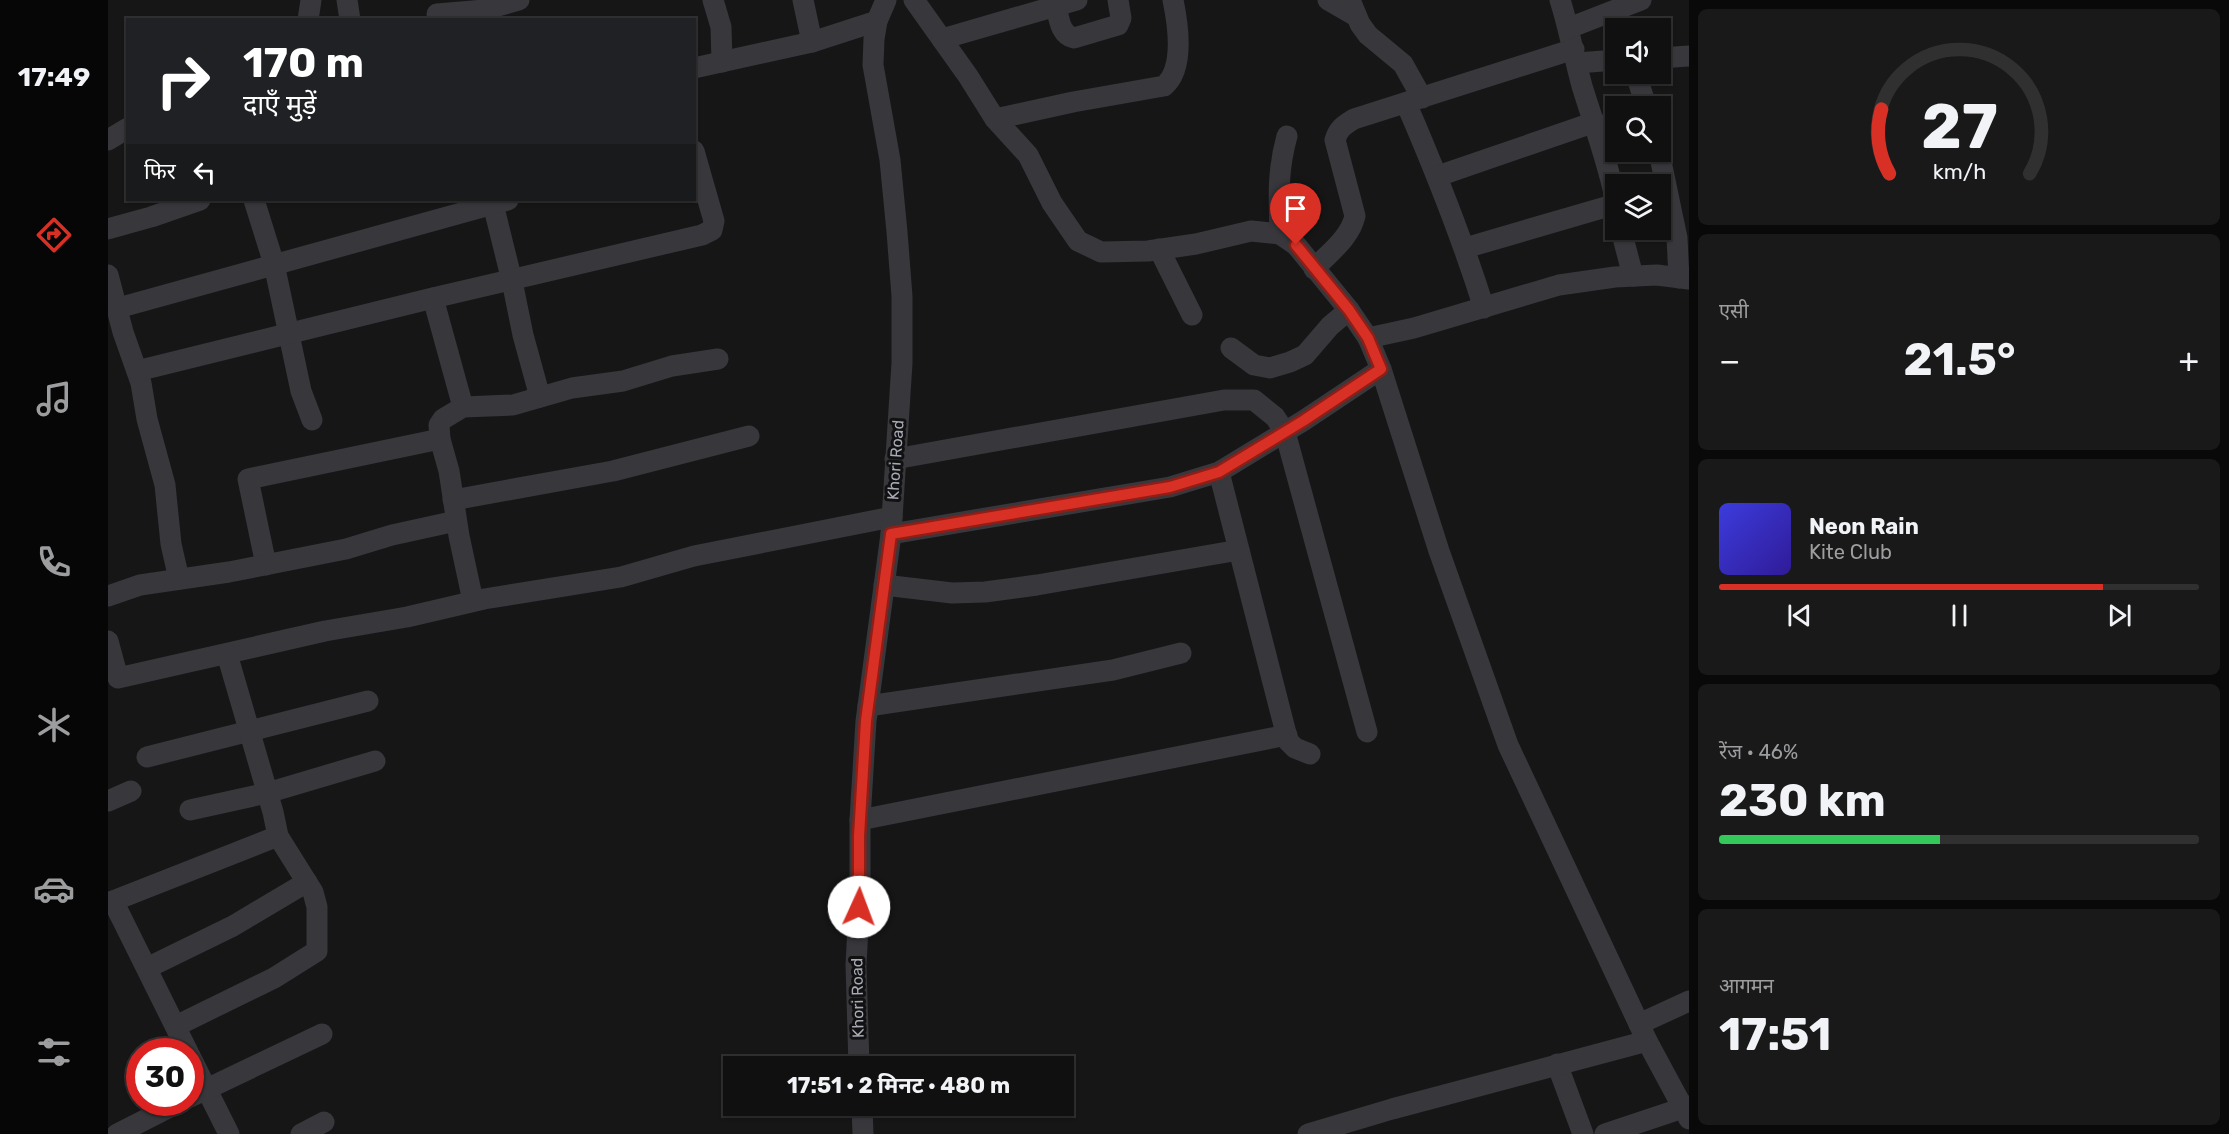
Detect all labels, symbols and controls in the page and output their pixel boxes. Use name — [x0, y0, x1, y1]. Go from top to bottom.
map controls — [1605, 18, 1671, 240]
button: sound — [1605, 18, 1671, 84]
text: 170 m — [243, 38, 364, 88]
icon: right — [144, 42, 222, 120]
text: 17:49 — [18, 61, 90, 93]
text: दाएँ मुड़ें — [243, 89, 316, 121]
text: 27 — [1921, 90, 1997, 164]
button: search — [1605, 96, 1671, 162]
icon: left — [188, 156, 221, 189]
text: फिर — [144, 158, 176, 185]
text: km/h — [1932, 159, 1986, 184]
button: layers — [1605, 174, 1671, 240]
pin — [1270, 183, 1321, 245]
icon: arrive — [1279, 192, 1312, 225]
icon: directions — [33, 214, 75, 256]
text: एसी — [1719, 299, 1749, 323]
text: 21.5° — [1903, 333, 2015, 386]
text: − — [1719, 341, 1740, 380]
text: + — [2178, 341, 2199, 380]
icon: music — [33, 378, 75, 420]
street label: Khori Road — [883, 419, 908, 501]
text: Neon Rain — [1809, 513, 1919, 540]
text: Kite Club — [1809, 540, 1892, 564]
icon: phone — [33, 541, 75, 583]
icon: previous — [1783, 599, 1816, 632]
icon: pause — [1943, 599, 1976, 632]
icon: next — [2103, 599, 2136, 632]
icon: climate — [33, 704, 75, 746]
text: रेंज · 46% — [1719, 740, 1798, 764]
text: 230 km — [1719, 774, 1886, 827]
icon: car — [33, 868, 75, 910]
position arrow — [827, 875, 891, 939]
street label: Khori Road — [847, 958, 868, 1038]
text: आगमन — [1719, 974, 1774, 998]
text: 17:51 — [1719, 1008, 1831, 1061]
icon: filters — [33, 1031, 75, 1073]
speed limit sign: 30 — [126, 1038, 204, 1116]
text: 17:51 · 2 मिनट · 480 m — [787, 1072, 1010, 1099]

